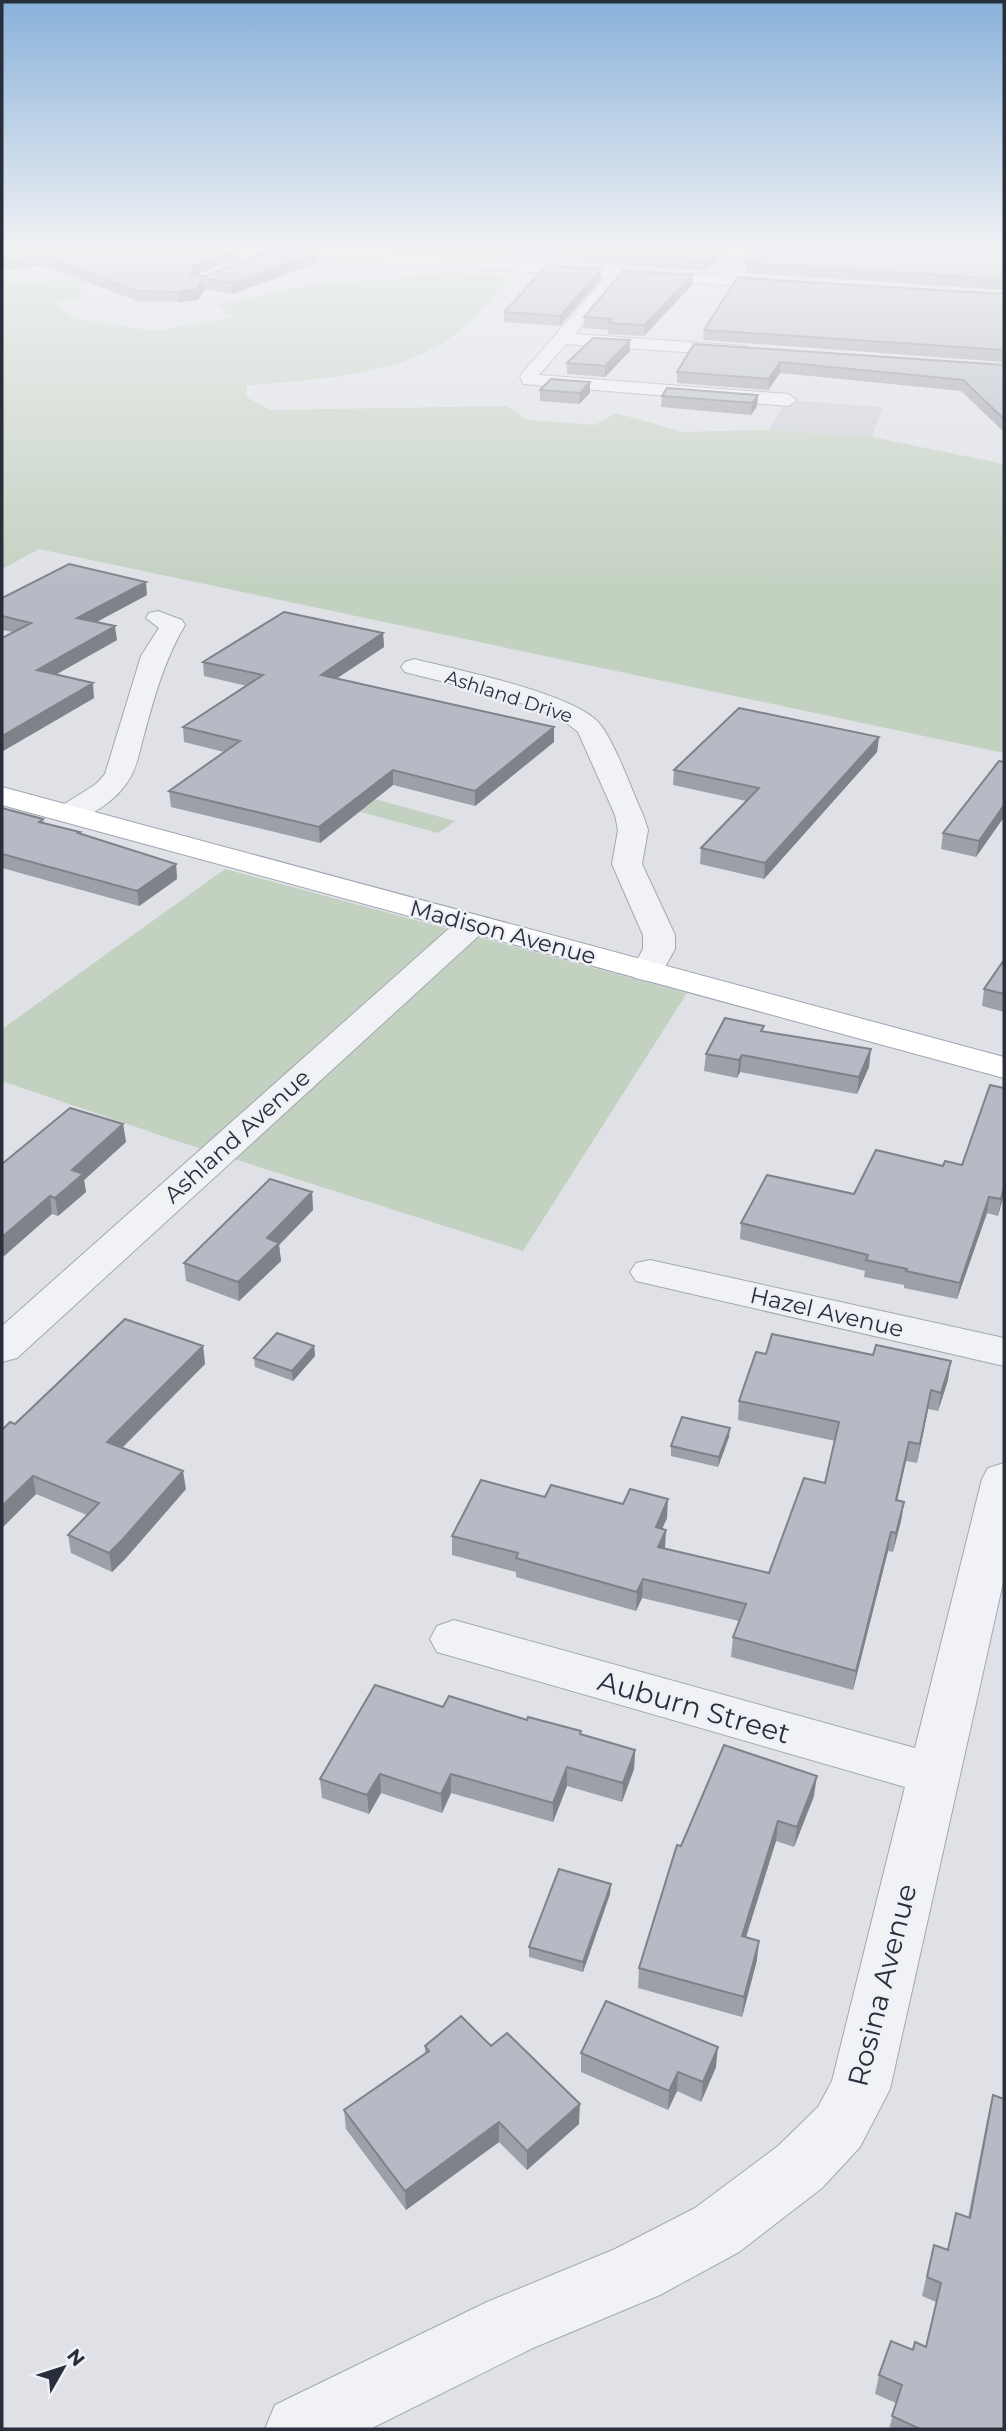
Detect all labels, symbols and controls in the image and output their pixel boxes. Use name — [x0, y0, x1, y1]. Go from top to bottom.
street label: Ashland Drive — [442, 665, 575, 728]
street label: Madison Avenue — [407, 894, 599, 970]
street label: Ashland Avenue — [158, 1063, 316, 1209]
street label: Hazel Avenue — [747, 1281, 907, 1343]
street label: Auburn Street — [594, 1663, 794, 1751]
street label: Rosina Avenue — [840, 1880, 924, 2090]
north arrow — [28, 2333, 98, 2403]
text: N — [62, 2344, 90, 2371]

